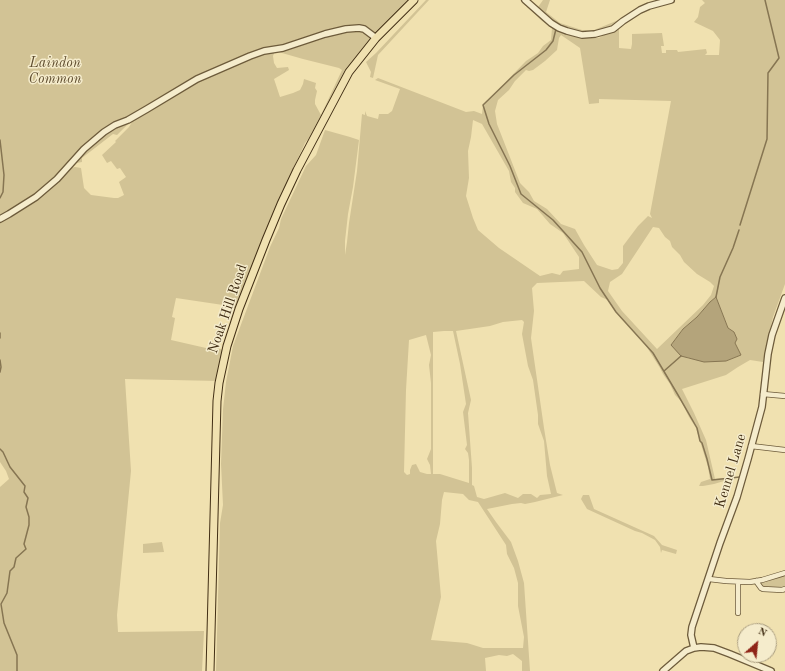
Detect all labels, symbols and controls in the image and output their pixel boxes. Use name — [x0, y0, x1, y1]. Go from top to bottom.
park label: Laindon Common — [29, 55, 81, 88]
street label: Noak Hill Road — [205, 262, 251, 356]
street label: Kennel Lane — [712, 432, 750, 510]
north arrow — [737, 623, 777, 663]
text: N — [756, 626, 768, 640]

